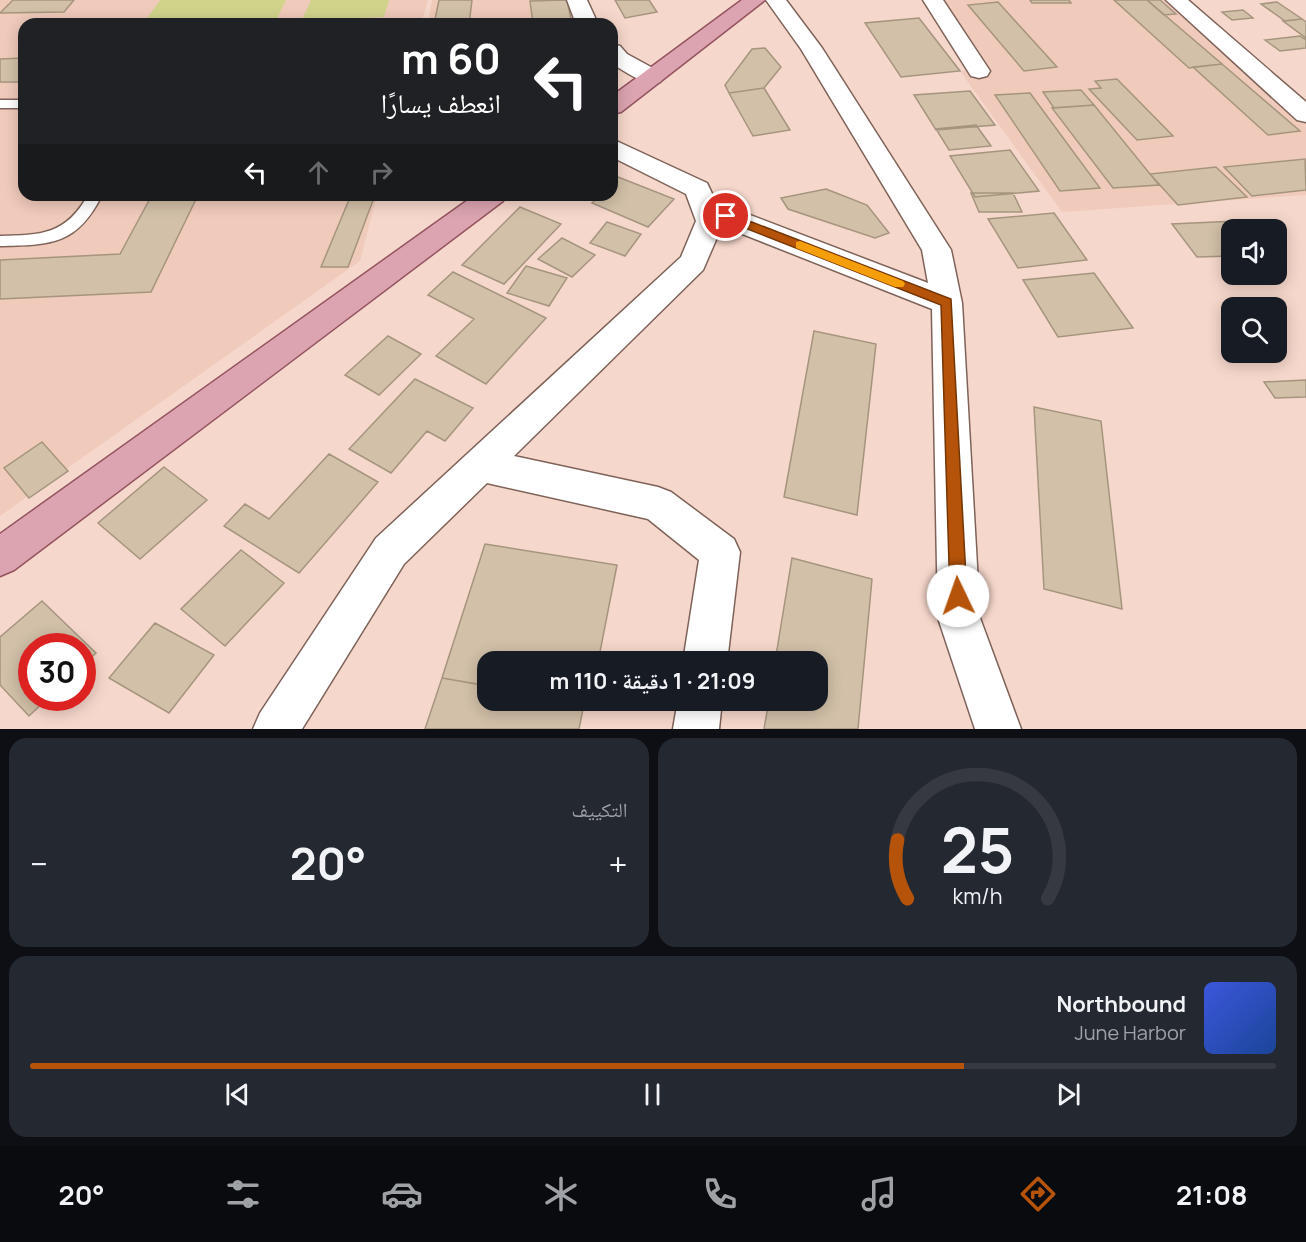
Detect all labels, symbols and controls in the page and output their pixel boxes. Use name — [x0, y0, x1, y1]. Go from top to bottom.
text: 60 m — [401, 29, 501, 87]
icon: left — [522, 42, 600, 120]
text: انعطف يسارًا — [381, 84, 501, 121]
icon: left — [239, 156, 272, 189]
icon: ahead — [302, 156, 335, 189]
icon: right — [365, 156, 398, 189]
pin — [700, 190, 751, 241]
icon: arrive — [709, 199, 742, 232]
map controls — [1221, 219, 1287, 363]
button: sound — [1221, 219, 1287, 285]
button: search — [1221, 297, 1287, 363]
position arrow — [926, 564, 990, 628]
speed limit sign: 30 — [18, 633, 96, 711]
text: 21:09 · 1 دقيقة · 110 m — [550, 666, 755, 696]
text: التكييف — [571, 796, 628, 823]
text: 25 — [940, 806, 1014, 892]
text: 20° — [290, 832, 366, 894]
text: − — [30, 841, 48, 886]
text: + — [608, 841, 628, 886]
text: km/h — [952, 882, 1002, 911]
text: Northbound — [1056, 989, 1186, 1019]
text: June Harbor — [1074, 1019, 1186, 1046]
icon: previous — [221, 1078, 254, 1111]
icon: pause — [636, 1078, 669, 1111]
icon: next — [1052, 1078, 1085, 1111]
icon: filters — [222, 1173, 264, 1215]
icon: car — [381, 1173, 423, 1215]
icon: climate — [540, 1173, 582, 1215]
icon: phone — [699, 1173, 741, 1215]
icon: music — [858, 1173, 900, 1215]
icon: directions — [1017, 1173, 1059, 1215]
text: 20° — [59, 1176, 105, 1213]
text: 21:08 — [1176, 1176, 1247, 1213]

